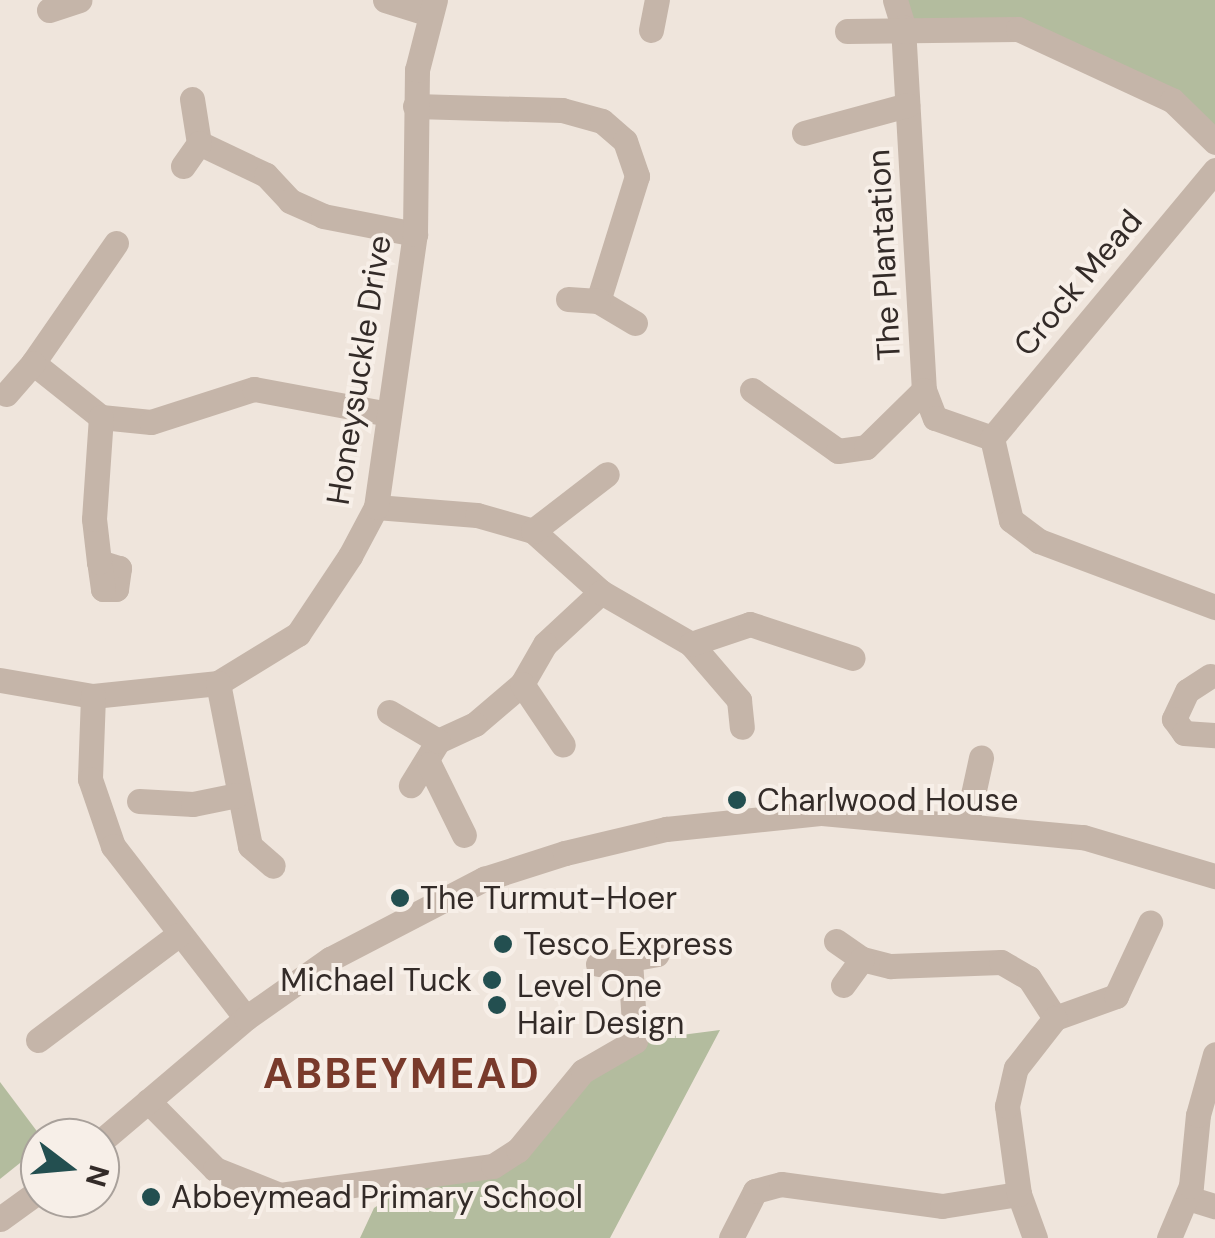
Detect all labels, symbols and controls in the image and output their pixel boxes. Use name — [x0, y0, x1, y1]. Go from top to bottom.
street label: The Plantation — [859, 148, 909, 362]
street label: Crock Mead — [1006, 202, 1150, 364]
street label: Honeysuckle Drive — [319, 233, 399, 507]
place label: Charlwood House — [757, 781, 1018, 819]
marker: Charlwood House — [726, 789, 748, 811]
place label: The Turmut-Hoer — [420, 879, 677, 917]
marker: The Turmut-Hoer — [389, 887, 411, 909]
place label: Tesco Express — [523, 925, 734, 963]
marker: Tesco Express — [492, 933, 514, 955]
place label: Michael Tuck — [280, 961, 472, 999]
place label: Level One Hair Design — [517, 968, 684, 1043]
marker: Michael Tuck — [481, 969, 503, 991]
marker: Level One Hair Design — [486, 994, 508, 1016]
district label: ABBEYMEAD — [263, 1049, 541, 1099]
north arrow — [20, 1118, 120, 1218]
text: N — [77, 1161, 118, 1191]
place label: Abbeymead Primary School — [171, 1178, 583, 1216]
marker: Abbeymead Primary School — [140, 1186, 162, 1208]

